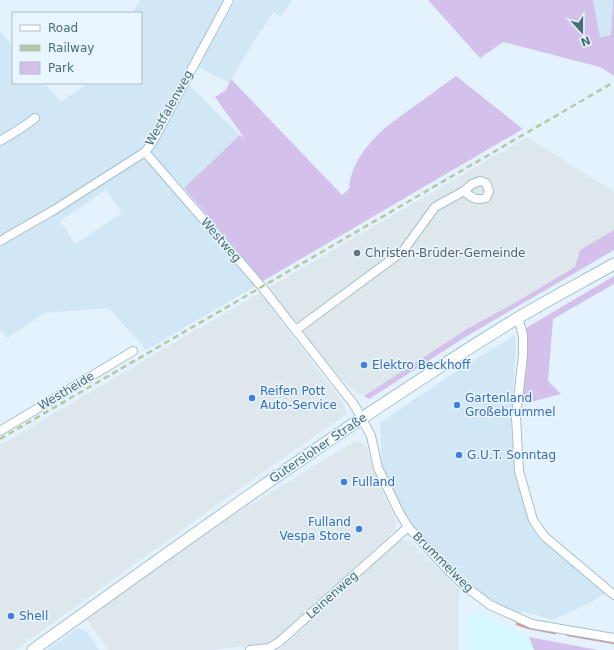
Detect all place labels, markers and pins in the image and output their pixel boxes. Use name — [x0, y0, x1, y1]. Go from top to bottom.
place label: Christen-Brüder-Gemeinde — [365, 246, 526, 260]
marker: Christen-Brüder-Gemeinde — [352, 248, 362, 258]
place label: Elektro Beckhoff — [372, 358, 471, 372]
marker: Elektro Beckhoff — [359, 360, 369, 370]
place label: Reifen Pott Auto-Service — [260, 384, 337, 412]
place label: Gartenland Großebrummel — [465, 391, 556, 419]
marker: Reifen Pott Auto-Service — [247, 393, 257, 403]
marker: Gartenland Großebrummel — [452, 400, 462, 410]
place label: G.U.T. Sonntag — [467, 448, 556, 462]
marker: G.U.T. Sonntag — [454, 450, 464, 460]
place label: Fulland — [352, 475, 395, 489]
marker: Fulland — [339, 477, 349, 487]
place label: Fulland Vespa Store — [280, 515, 351, 543]
marker: Fulland Vespa Store — [354, 524, 364, 534]
place label: Shell — [19, 609, 48, 623]
marker: Shell — [6, 611, 16, 621]

